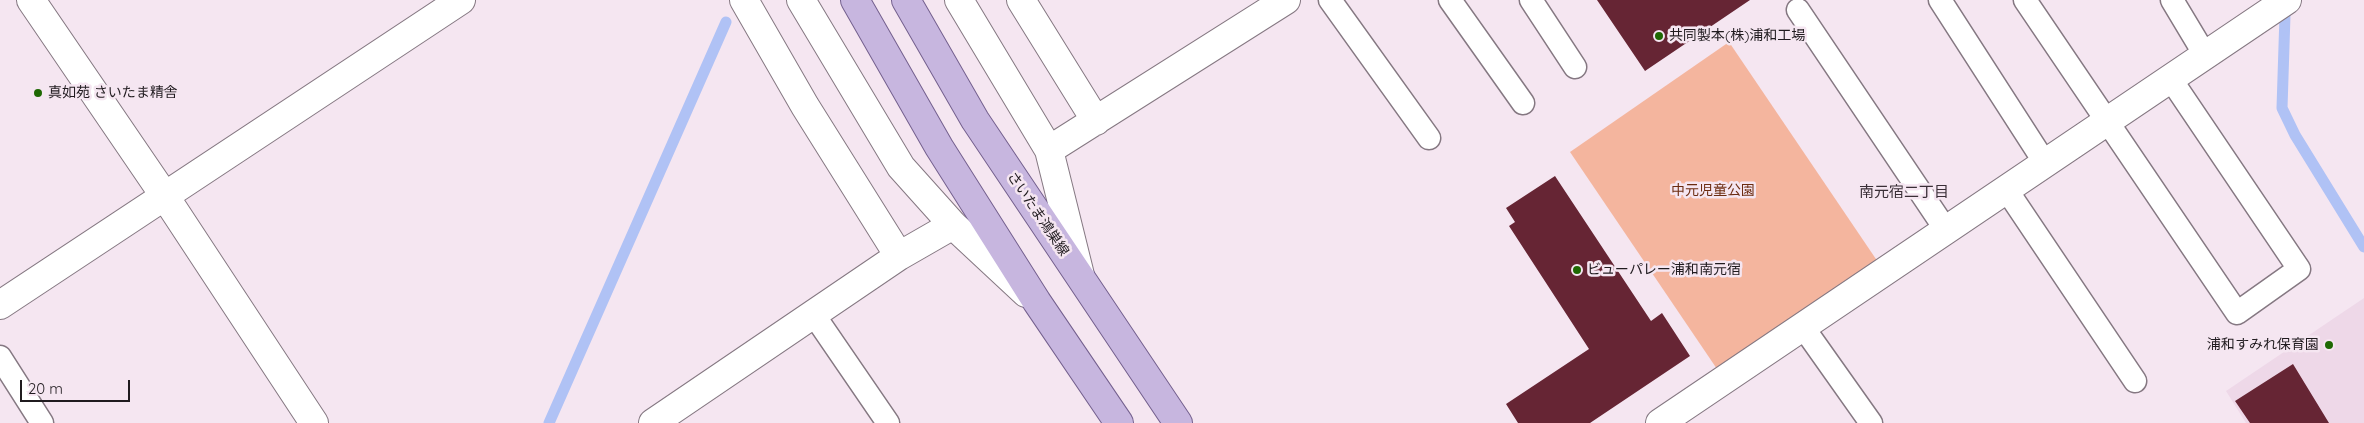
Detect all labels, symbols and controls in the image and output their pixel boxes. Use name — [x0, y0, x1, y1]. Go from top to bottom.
place label: 共同製本(株)浦和工場 — [1669, 28, 1805, 44]
marker: 共同製本(株)浦和工場 — [1653, 30, 1665, 42]
place label: 真如苑 さいたま精舎 — [48, 85, 178, 101]
marker: 真如苑 さいたま精舎 — [32, 87, 44, 99]
street label: さいたま鴻巣線 — [1004, 169, 1072, 259]
park label: 中元児童公園 — [1671, 183, 1755, 199]
district label: 南元宿二丁目 — [1859, 183, 1949, 201]
place label: ビューパレー浦和南元宿 — [1587, 262, 1741, 278]
marker: ビューパレー浦和南元宿 — [1571, 264, 1583, 276]
place label: 浦和すみれ保育園 — [2207, 337, 2319, 353]
marker: 浦和すみれ保育園 — [2323, 339, 2335, 351]
scale bar — [22, 370, 132, 402]
text: 20 m — [28, 379, 63, 398]

